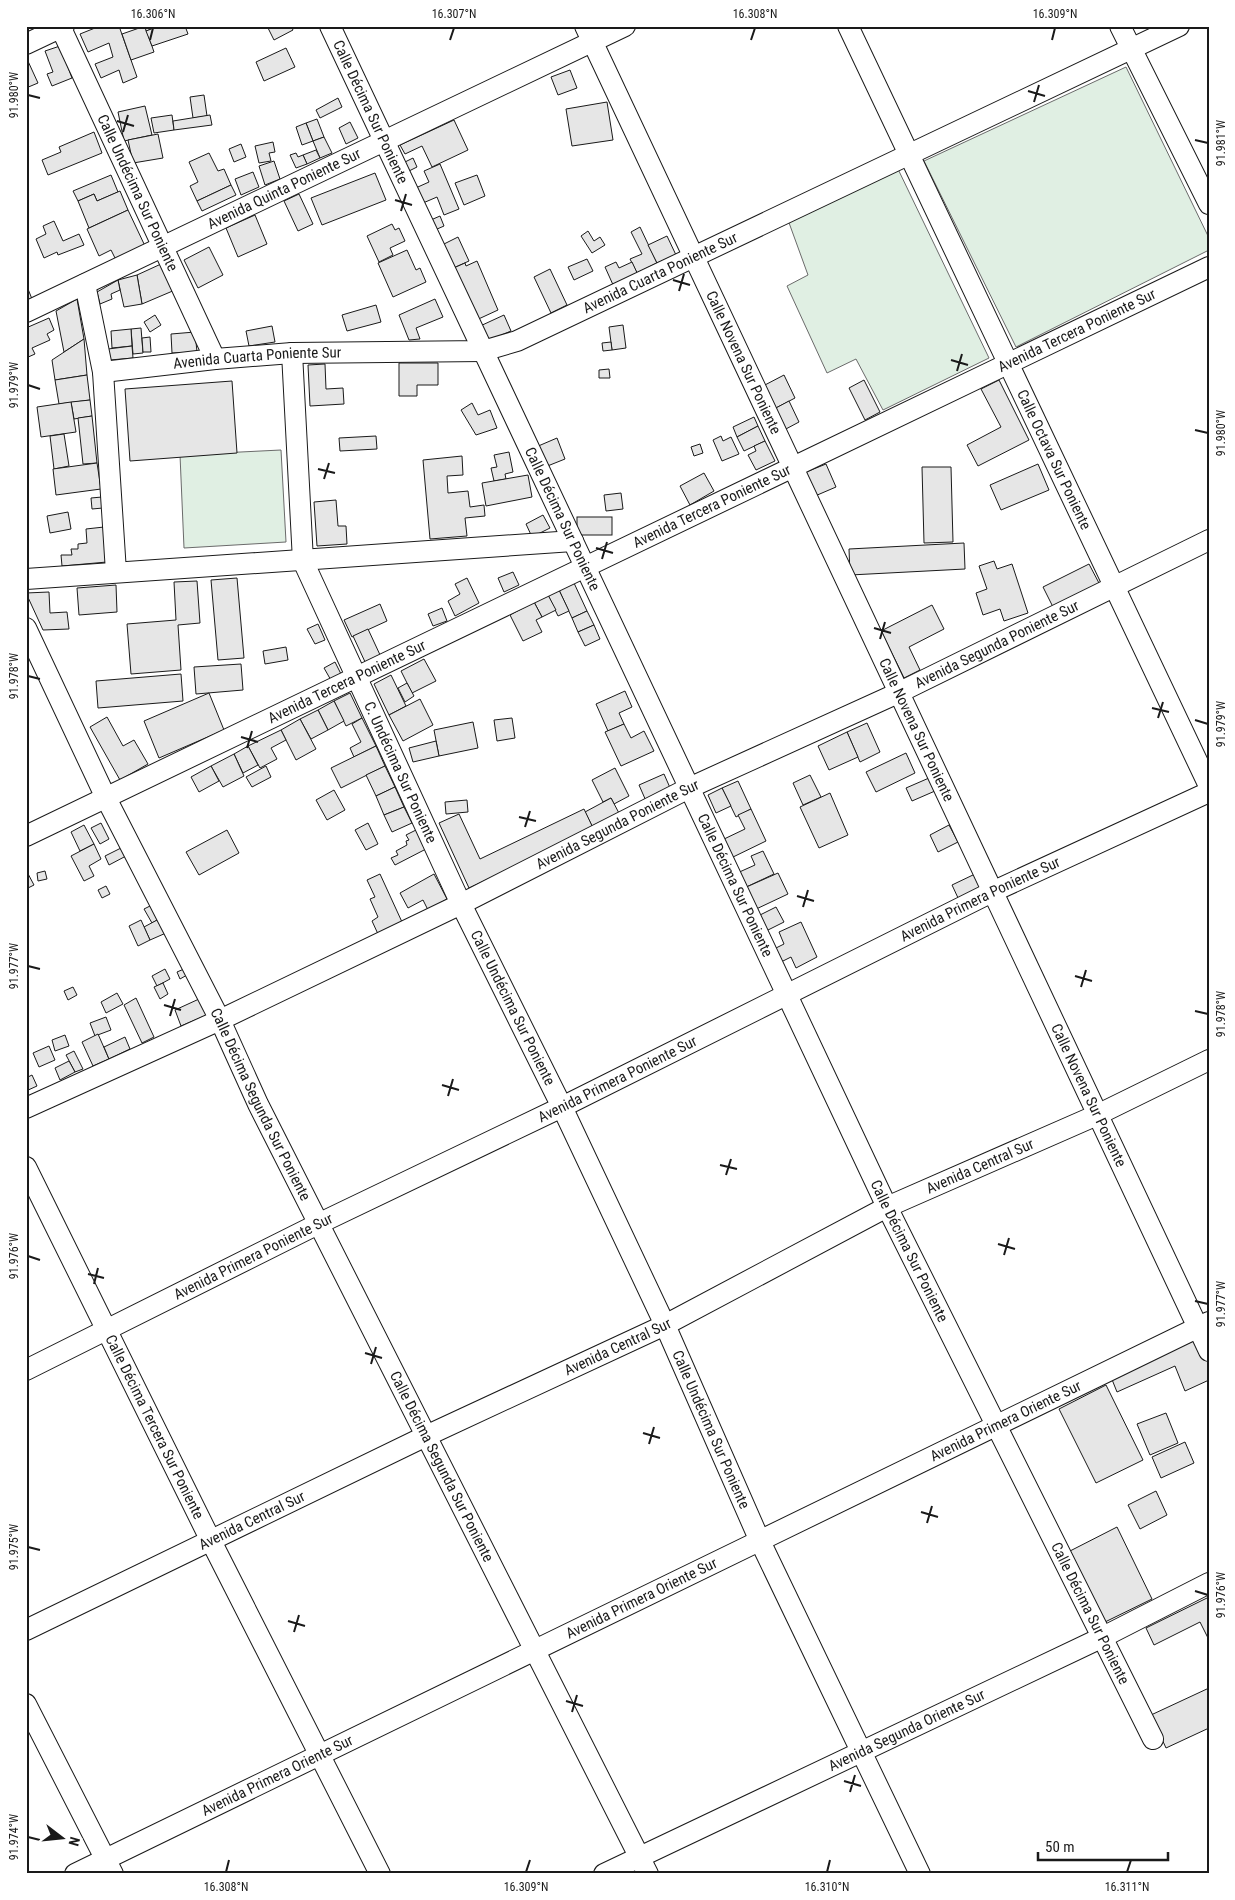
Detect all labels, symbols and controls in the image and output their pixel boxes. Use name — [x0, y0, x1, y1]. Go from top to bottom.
text: 16.306°N — [131, 7, 175, 21]
text: 16.307°N — [432, 7, 476, 21]
text: 16.308°N — [733, 7, 777, 21]
text: 16.309°N — [1033, 7, 1077, 21]
street label: Calle Décima Sur Poniente — [329, 37, 412, 186]
text: 91.980°W — [7, 72, 21, 118]
street label: Calle Undécima Sur Poniente — [93, 112, 182, 274]
text: 91.981°W — [1214, 120, 1228, 166]
street label: Avenida Quinta Poniente Sur — [204, 144, 364, 233]
street label: Avenida Cuarta Poniente Sur — [580, 228, 741, 317]
street label: Avenida Tercera Poniente Sur — [995, 285, 1159, 376]
street label: Calle Novena Sur Poniente — [702, 288, 785, 437]
street label: Avenida Cuarta Poniente Sur — [172, 343, 342, 373]
text: 91.979°W — [7, 362, 21, 408]
street label: Calle Octava Sur Poniente — [1013, 387, 1095, 532]
text: 91.980°W — [1214, 410, 1228, 456]
street label: Calle Décima Sur Poniente — [521, 444, 604, 593]
street label: Avenida Tercera Poniente Sur — [630, 460, 794, 552]
street label: Avenida Segunda Poniente Sur — [912, 596, 1082, 692]
street label: Avenida Tercera Poniente Sur — [265, 636, 429, 727]
text: 91.978°W — [7, 653, 21, 699]
street label: Calle Novena Sur Poniente — [875, 655, 958, 804]
street label: C. Undécima Sur Poniente — [360, 699, 441, 846]
text: 91.979°W — [1214, 701, 1228, 747]
street label: Avenida Segunda Poniente Sur — [533, 775, 702, 873]
street label: Calle Décima Sur Poniente — [694, 811, 777, 960]
street label: Avenida Primera Poniente Sur — [897, 853, 1063, 945]
street label: Calle Undécima Sur Poniente — [467, 927, 559, 1088]
text: 91.977°W — [7, 943, 21, 989]
text: 91.978°W — [1214, 991, 1228, 1037]
street label: Calle Décima Segunda Sur Poniente — [206, 1005, 314, 1203]
street label: Calle Novena Sur Poniente — [1047, 1021, 1130, 1170]
street label: Avenida Primera Poniente Sur — [535, 1032, 700, 1126]
street label: Avenida Central Sur — [923, 1135, 1037, 1198]
street label: Calle Décima Sur Poniente — [867, 1177, 952, 1325]
street label: Avenida Primera Poniente Sur — [171, 1209, 336, 1304]
text: 91.976°W — [7, 1233, 21, 1279]
text: 91.977°W — [1214, 1281, 1228, 1327]
street label: Avenida Central Sur — [561, 1314, 675, 1379]
street label: Calle Décima Tercera Sur Poniente — [101, 1332, 208, 1522]
street label: Calle Undécima Sur Poniente — [668, 1348, 754, 1511]
street label: Calle Décima Segunda Sur Poniente — [386, 1368, 497, 1565]
street label: Avenida Primera Oriente Sur — [927, 1376, 1085, 1465]
street label: Avenida Central Sur — [196, 1487, 308, 1554]
text: 91.975°W — [7, 1524, 21, 1570]
street label: Calle Décima Sur Poniente — [1047, 1539, 1133, 1687]
street label: Avenida Primera Oriente Sur — [563, 1554, 720, 1643]
text: 91.976°W — [1214, 1572, 1228, 1618]
street label: Avenida Segunda Oriente Sur — [825, 1685, 988, 1775]
street label: Avenida Primera Oriente Sur — [199, 1731, 356, 1820]
north arrow — [38, 1812, 88, 1862]
text: 91.974°W — [7, 1814, 21, 1860]
scale bar — [1038, 1830, 1168, 1862]
text: N — [66, 1835, 83, 1848]
text: 50 m — [1045, 1838, 1075, 1856]
text: 16.308°N — [204, 1880, 248, 1894]
text: 16.309°N — [504, 1880, 548, 1894]
text: 16.310°N — [805, 1880, 849, 1894]
text: 16.311°N — [1105, 1880, 1149, 1894]

